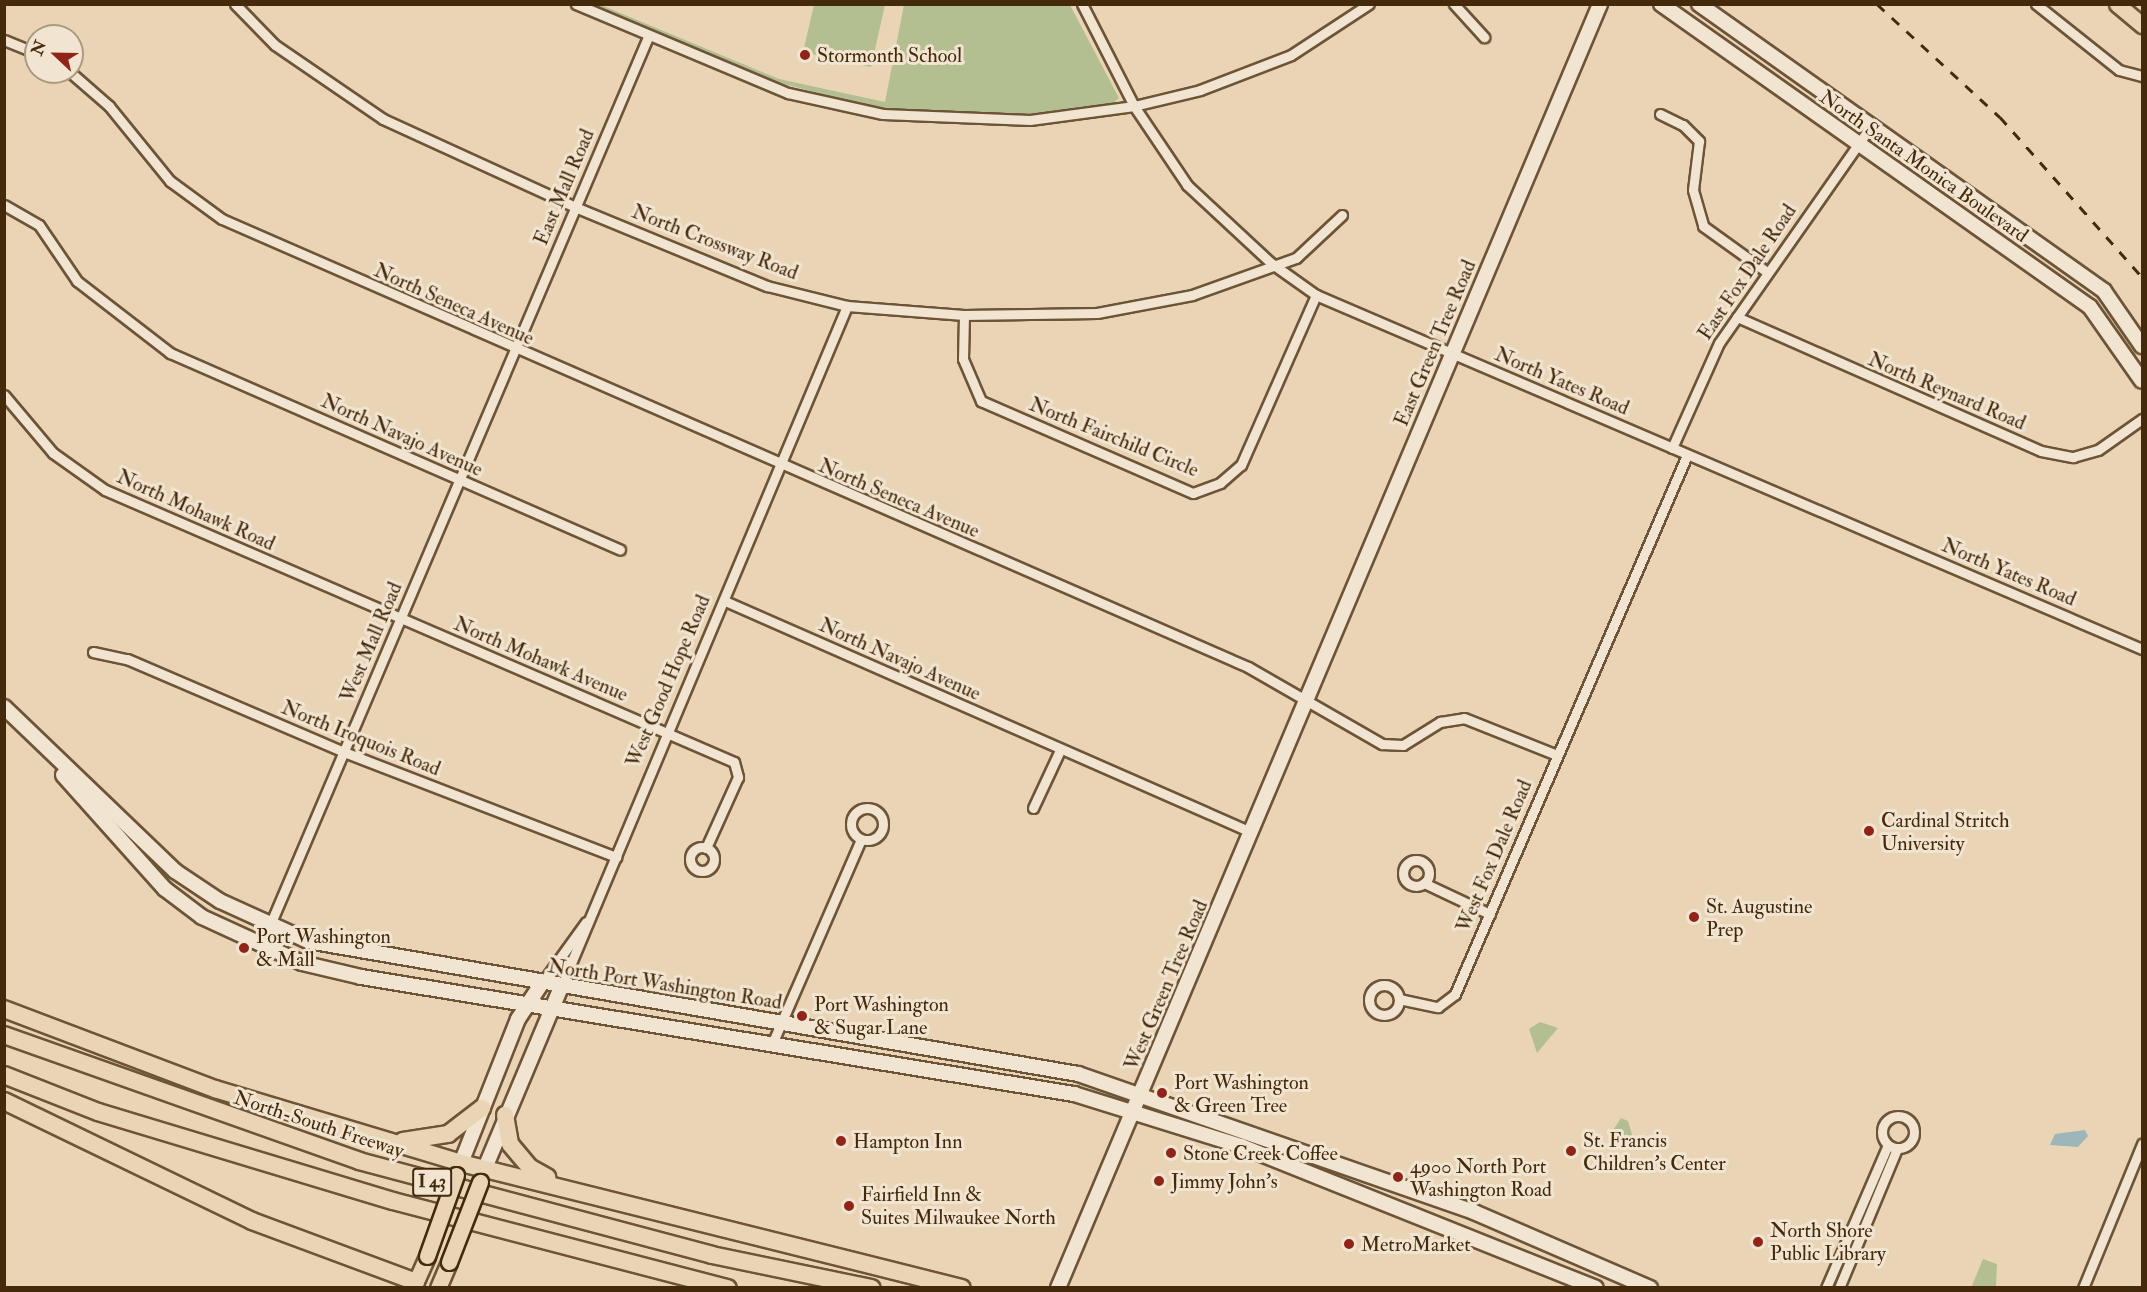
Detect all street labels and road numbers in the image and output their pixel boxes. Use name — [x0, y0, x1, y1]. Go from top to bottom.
street label: North Santa Monica Boulevard — [1815, 85, 2033, 247]
street label: East Mall Road — [529, 125, 599, 249]
street label: North Crossway Road — [629, 199, 801, 285]
street label: East Fox Dale Road — [1693, 200, 1801, 344]
street label: East Green Tree Road — [1389, 256, 1481, 430]
street label: North Seneca Avenue — [370, 258, 538, 350]
street label: North Yates Road — [1491, 342, 1633, 420]
street label: North Reynard Road — [1865, 347, 2029, 435]
street label: North Navajo Avenue — [318, 389, 486, 481]
street label: North Fairchild Circle — [1026, 392, 1202, 482]
street label: North Seneca Avenue — [815, 453, 983, 543]
street label: North Mohawk Road — [113, 464, 279, 556]
street label: North Yates Road — [1938, 533, 2080, 611]
street label: West Mall Road — [335, 578, 407, 706]
street label: West Good Hope Road — [621, 591, 715, 771]
street label: North Mohawk Avenue — [450, 611, 632, 707]
street label: North Navajo Avenue — [816, 613, 984, 705]
street label: North Iroquois Road — [278, 695, 444, 781]
street label: West Fox Dale Road — [1451, 776, 1537, 936]
street label: West Green Tree Road — [1119, 896, 1213, 1074]
street label: North Port Washington Road — [546, 954, 784, 1014]
street label: North-South Freeway — [231, 1085, 407, 1163]
road number: I 43 — [411, 1167, 453, 1197]

